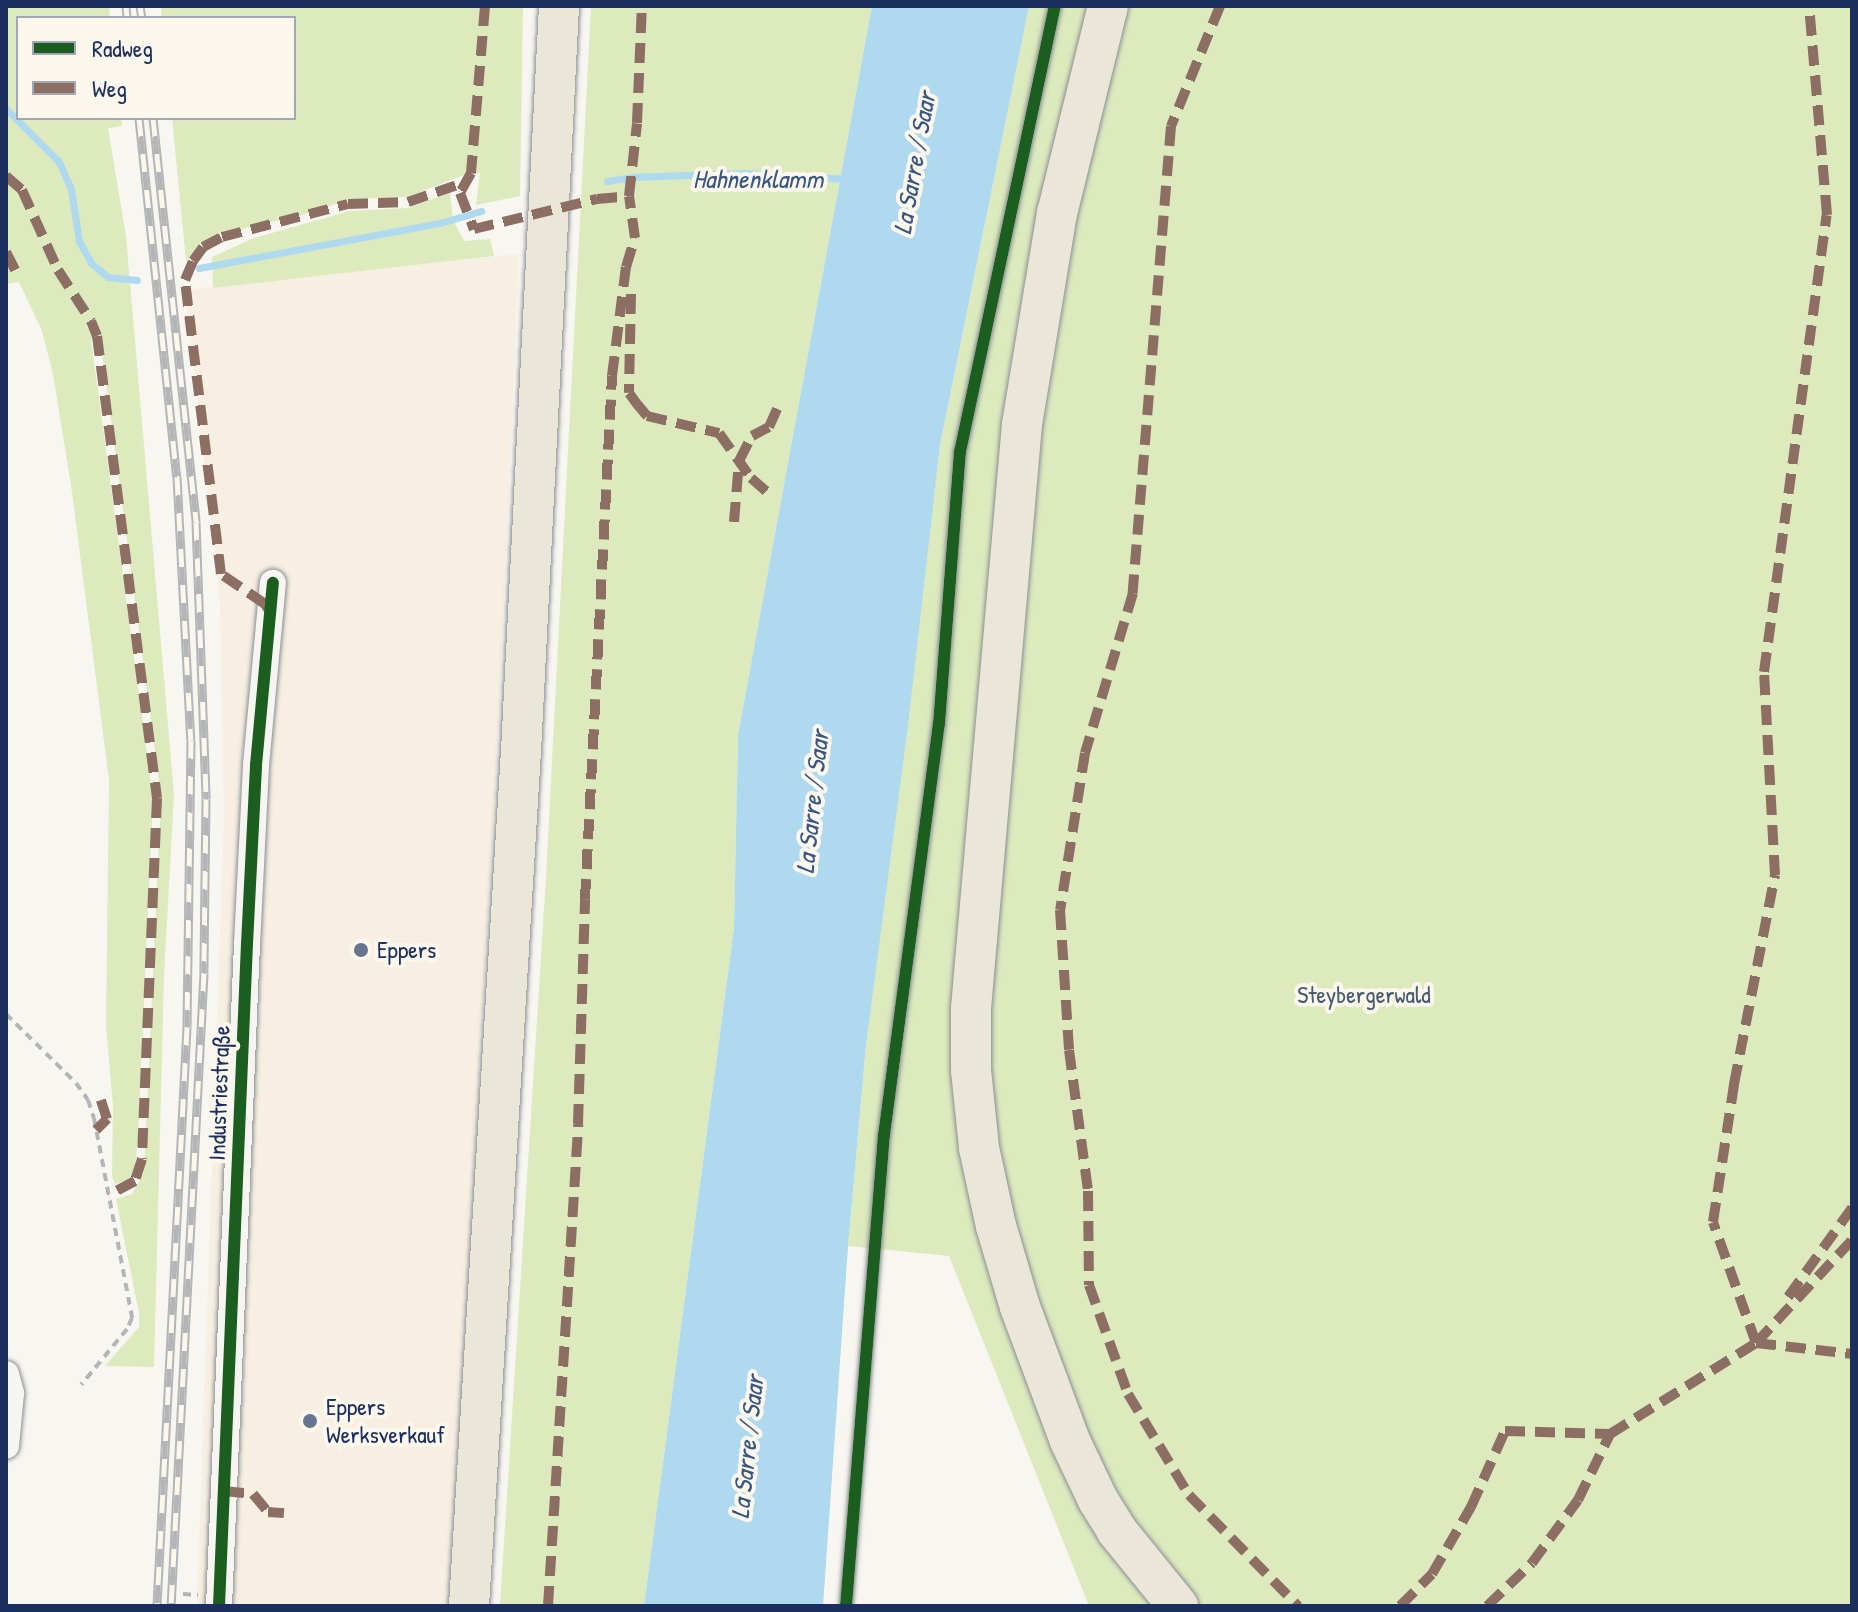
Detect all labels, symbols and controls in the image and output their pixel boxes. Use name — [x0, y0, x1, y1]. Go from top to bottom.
legend — [16, 16, 296, 120]
text: Radweg — [92, 32, 153, 64]
text: Weg — [92, 72, 127, 104]
water label: La Sarre / Saar — [886, 90, 942, 236]
water label: Hahnenklamm — [693, 163, 823, 195]
water label: La Sarre / Saar — [789, 729, 835, 875]
place label: Eppers — [377, 936, 436, 964]
marker: Eppers — [352, 941, 370, 959]
park label: Steybergerwald — [1297, 981, 1431, 1009]
street label: Industriestraße — [202, 1025, 236, 1161]
water label: La Sarre / Saar — [724, 1374, 770, 1520]
place label: Eppers Werksverkauf — [326, 1393, 445, 1449]
marker: Eppers Werksverkauf — [301, 1412, 319, 1430]

